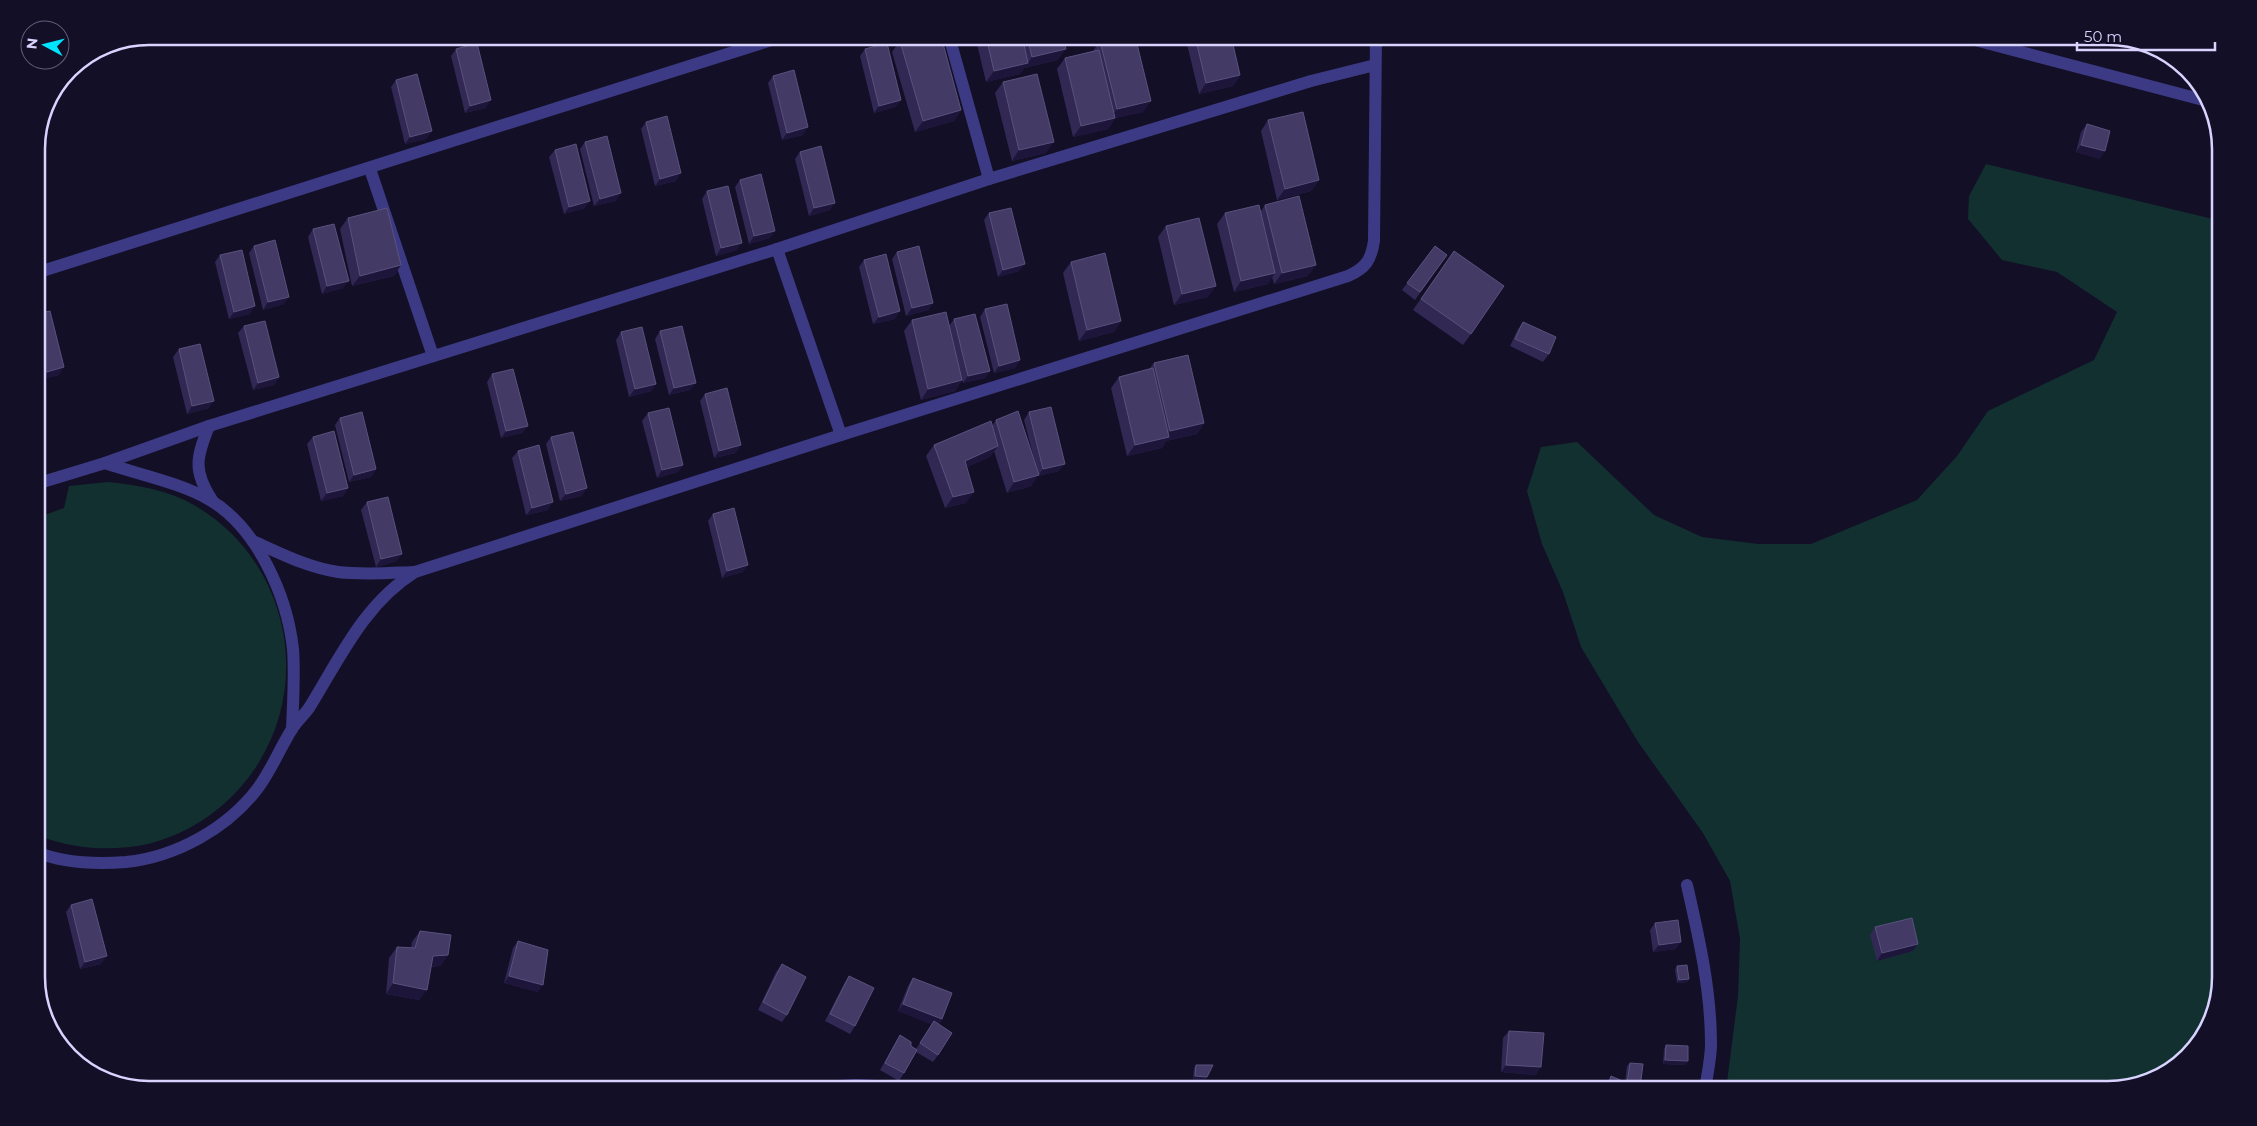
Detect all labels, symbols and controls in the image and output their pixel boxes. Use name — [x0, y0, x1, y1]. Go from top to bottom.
north arrow — [20, 20, 70, 70]
scale bar — [2077, 20, 2214, 52]
text: 50 m — [2084, 27, 2122, 46]
text: N — [22, 37, 42, 50]

